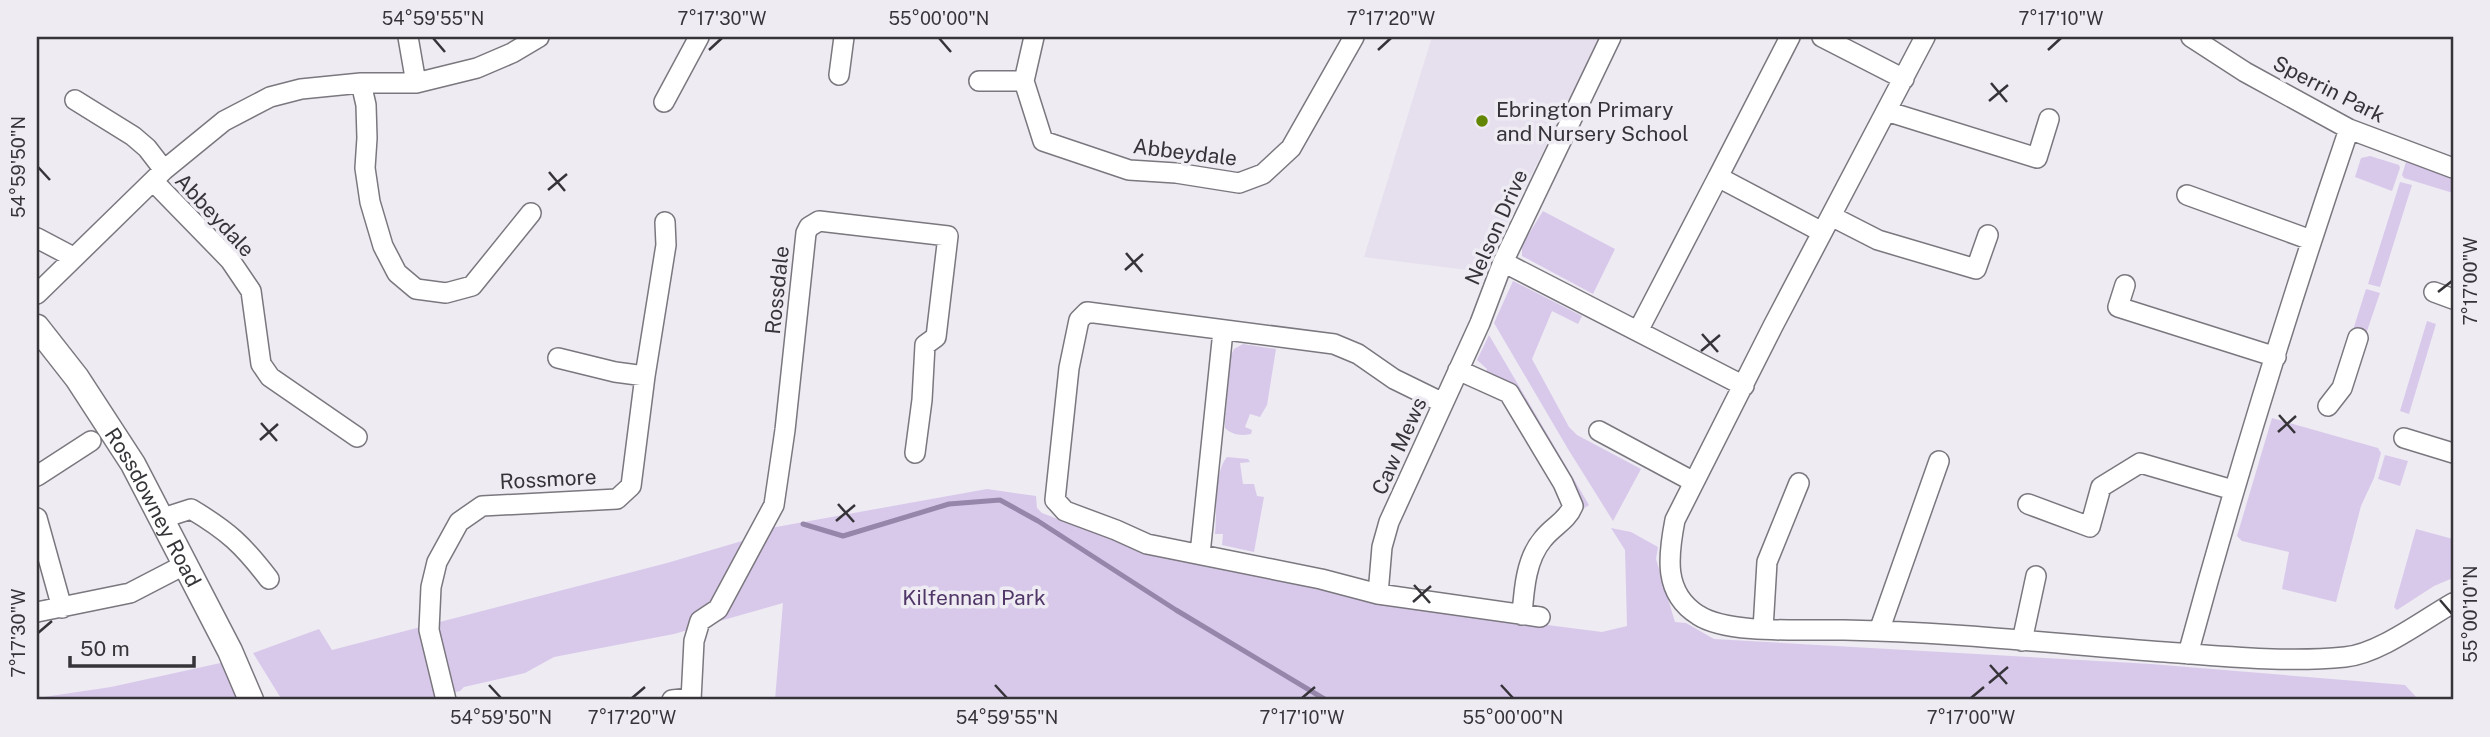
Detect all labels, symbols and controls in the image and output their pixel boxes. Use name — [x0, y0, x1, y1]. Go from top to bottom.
text: 54°59'55"N — [382, 8, 484, 29]
text: 7°17'30"W — [678, 8, 766, 29]
text: 55°00'00"N — [889, 8, 989, 29]
text: 7°17'20"W — [1347, 8, 1435, 29]
text: 7°17'10"W — [2019, 8, 2103, 29]
street label: Sperrin Park — [2269, 50, 2389, 128]
place label: Ebrington Primary and Nursery School — [1496, 97, 1689, 146]
marker: Ebrington Primary and Nursery School — [1474, 113, 1490, 129]
text: 54°59'50"N — [8, 116, 29, 218]
street label: Abbeydale — [1132, 133, 1238, 171]
street label: Nelson Drive — [1459, 165, 1533, 289]
street label: Abbeydale — [170, 168, 260, 262]
text: 7°17'00"W — [2460, 237, 2481, 325]
street label: Rossdale — [760, 245, 794, 335]
street label: Caw Mews — [1366, 393, 1432, 499]
street label: Rossdowney Road — [100, 423, 207, 591]
street label: Rossmore — [499, 464, 597, 494]
text: 55°00'10"N — [2460, 565, 2481, 663]
park label: Kilfennan Park — [902, 585, 1046, 610]
text: 7°17'30"W — [8, 589, 29, 677]
scale bar — [70, 625, 194, 669]
text: 50 m — [80, 636, 130, 661]
text: 54°59'50"N — [450, 707, 552, 728]
text: 7°17'20"W — [588, 707, 676, 728]
text: 54°59'55"N — [956, 707, 1058, 728]
text: 7°17'10"W — [1260, 707, 1344, 728]
text: 55°00'00"N — [1463, 707, 1563, 728]
text: 7°17'00"W — [1927, 707, 2015, 728]

